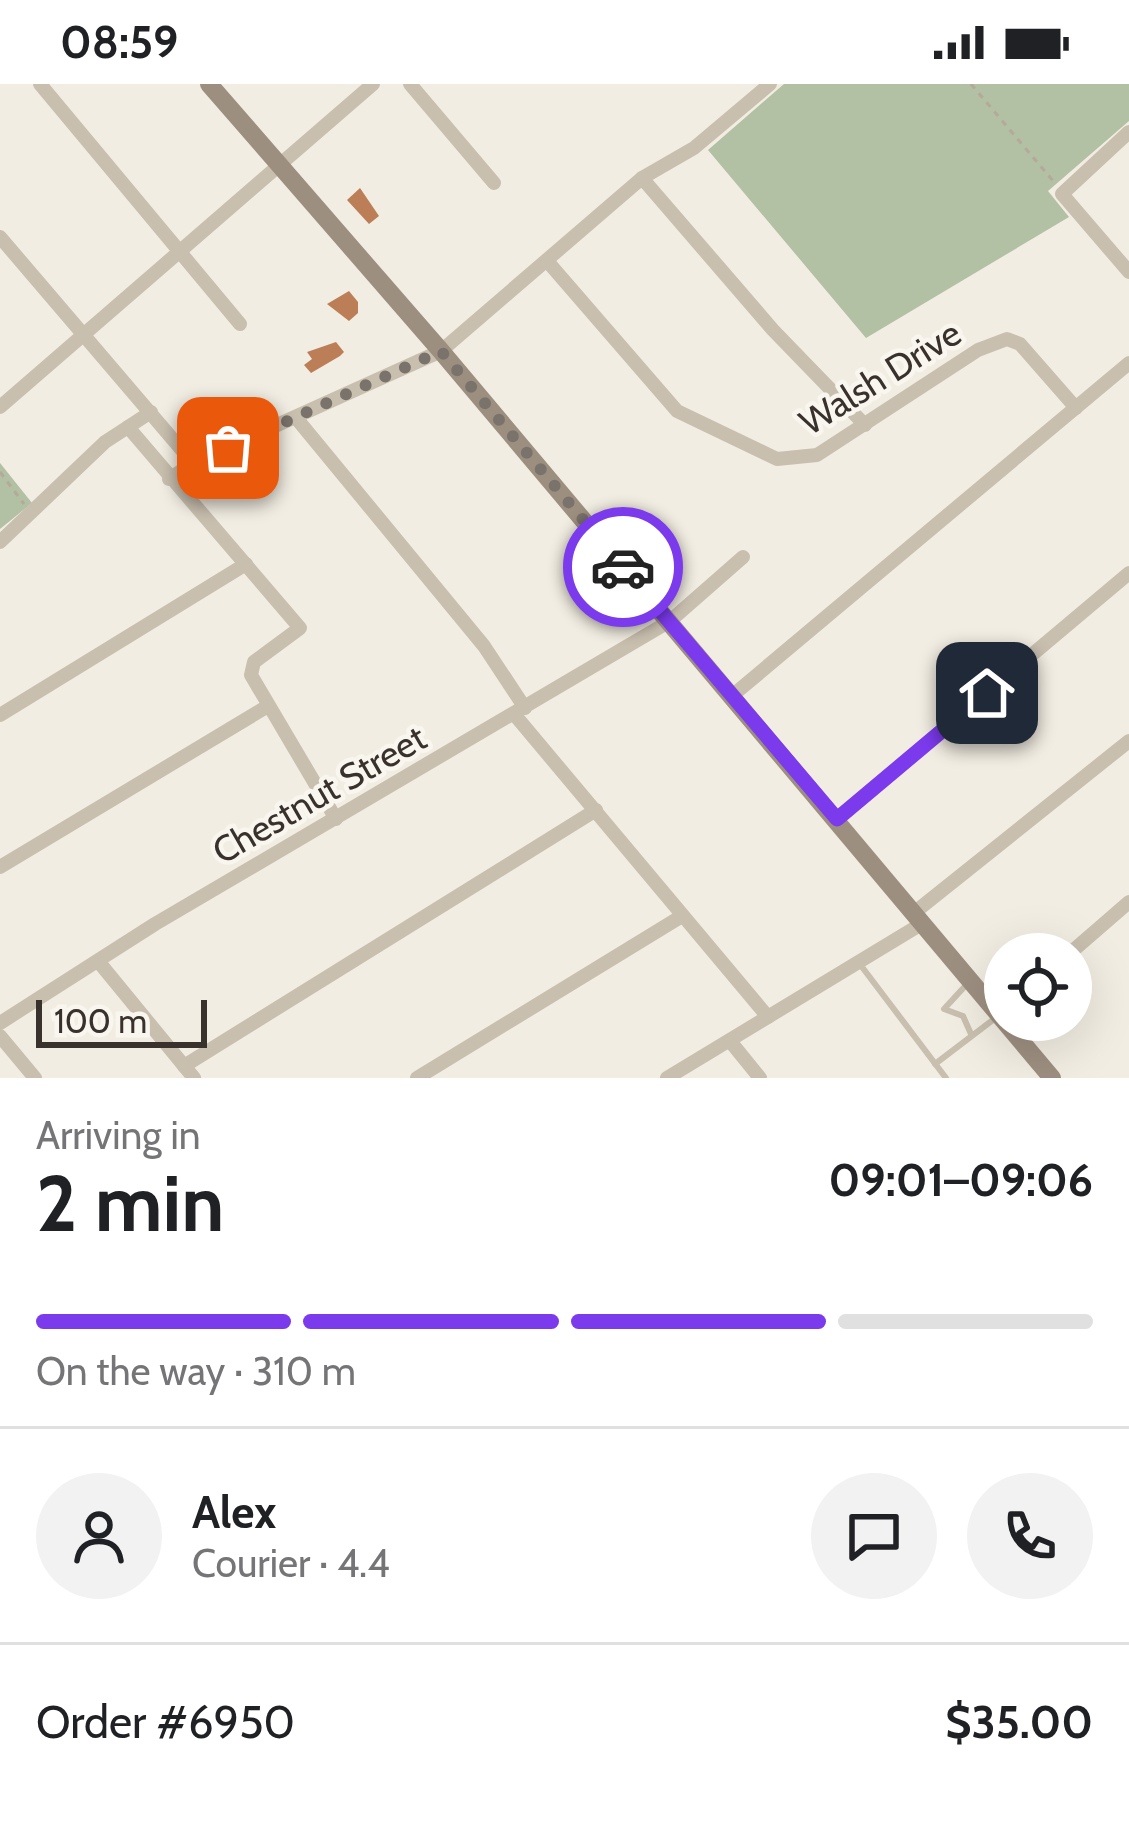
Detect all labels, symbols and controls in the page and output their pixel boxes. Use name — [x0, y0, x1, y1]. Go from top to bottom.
text: 08:59 — [60, 15, 178, 69]
street label: Walsh Drive — [791, 310, 969, 444]
pin — [177, 397, 279, 499]
icon: bag — [195, 415, 261, 481]
courier — [563, 507, 683, 627]
icon: car — [590, 534, 656, 600]
pin — [936, 642, 1038, 744]
icon: home — [954, 660, 1020, 726]
street label: Chestnut Street — [205, 715, 433, 873]
map controls — [984, 933, 1092, 1041]
button: locate — [984, 933, 1092, 1041]
scale bar — [36, 994, 207, 1047]
text: 100 m — [54, 1001, 147, 1041]
text: Arriving in — [36, 1111, 200, 1159]
text: 09:01–09:06 — [829, 1153, 1093, 1207]
text: 2 min — [36, 1156, 224, 1251]
text: On the way · 310 m — [36, 1347, 356, 1395]
button: person — [36, 1473, 162, 1599]
button: chat — [811, 1473, 937, 1599]
button: phone — [967, 1473, 1093, 1599]
text: Alex — [192, 1485, 276, 1539]
text: Courier · 4.4 — [192, 1539, 390, 1587]
text: Order #6950 — [36, 1695, 295, 1749]
text: $35.00 — [945, 1695, 1093, 1749]

